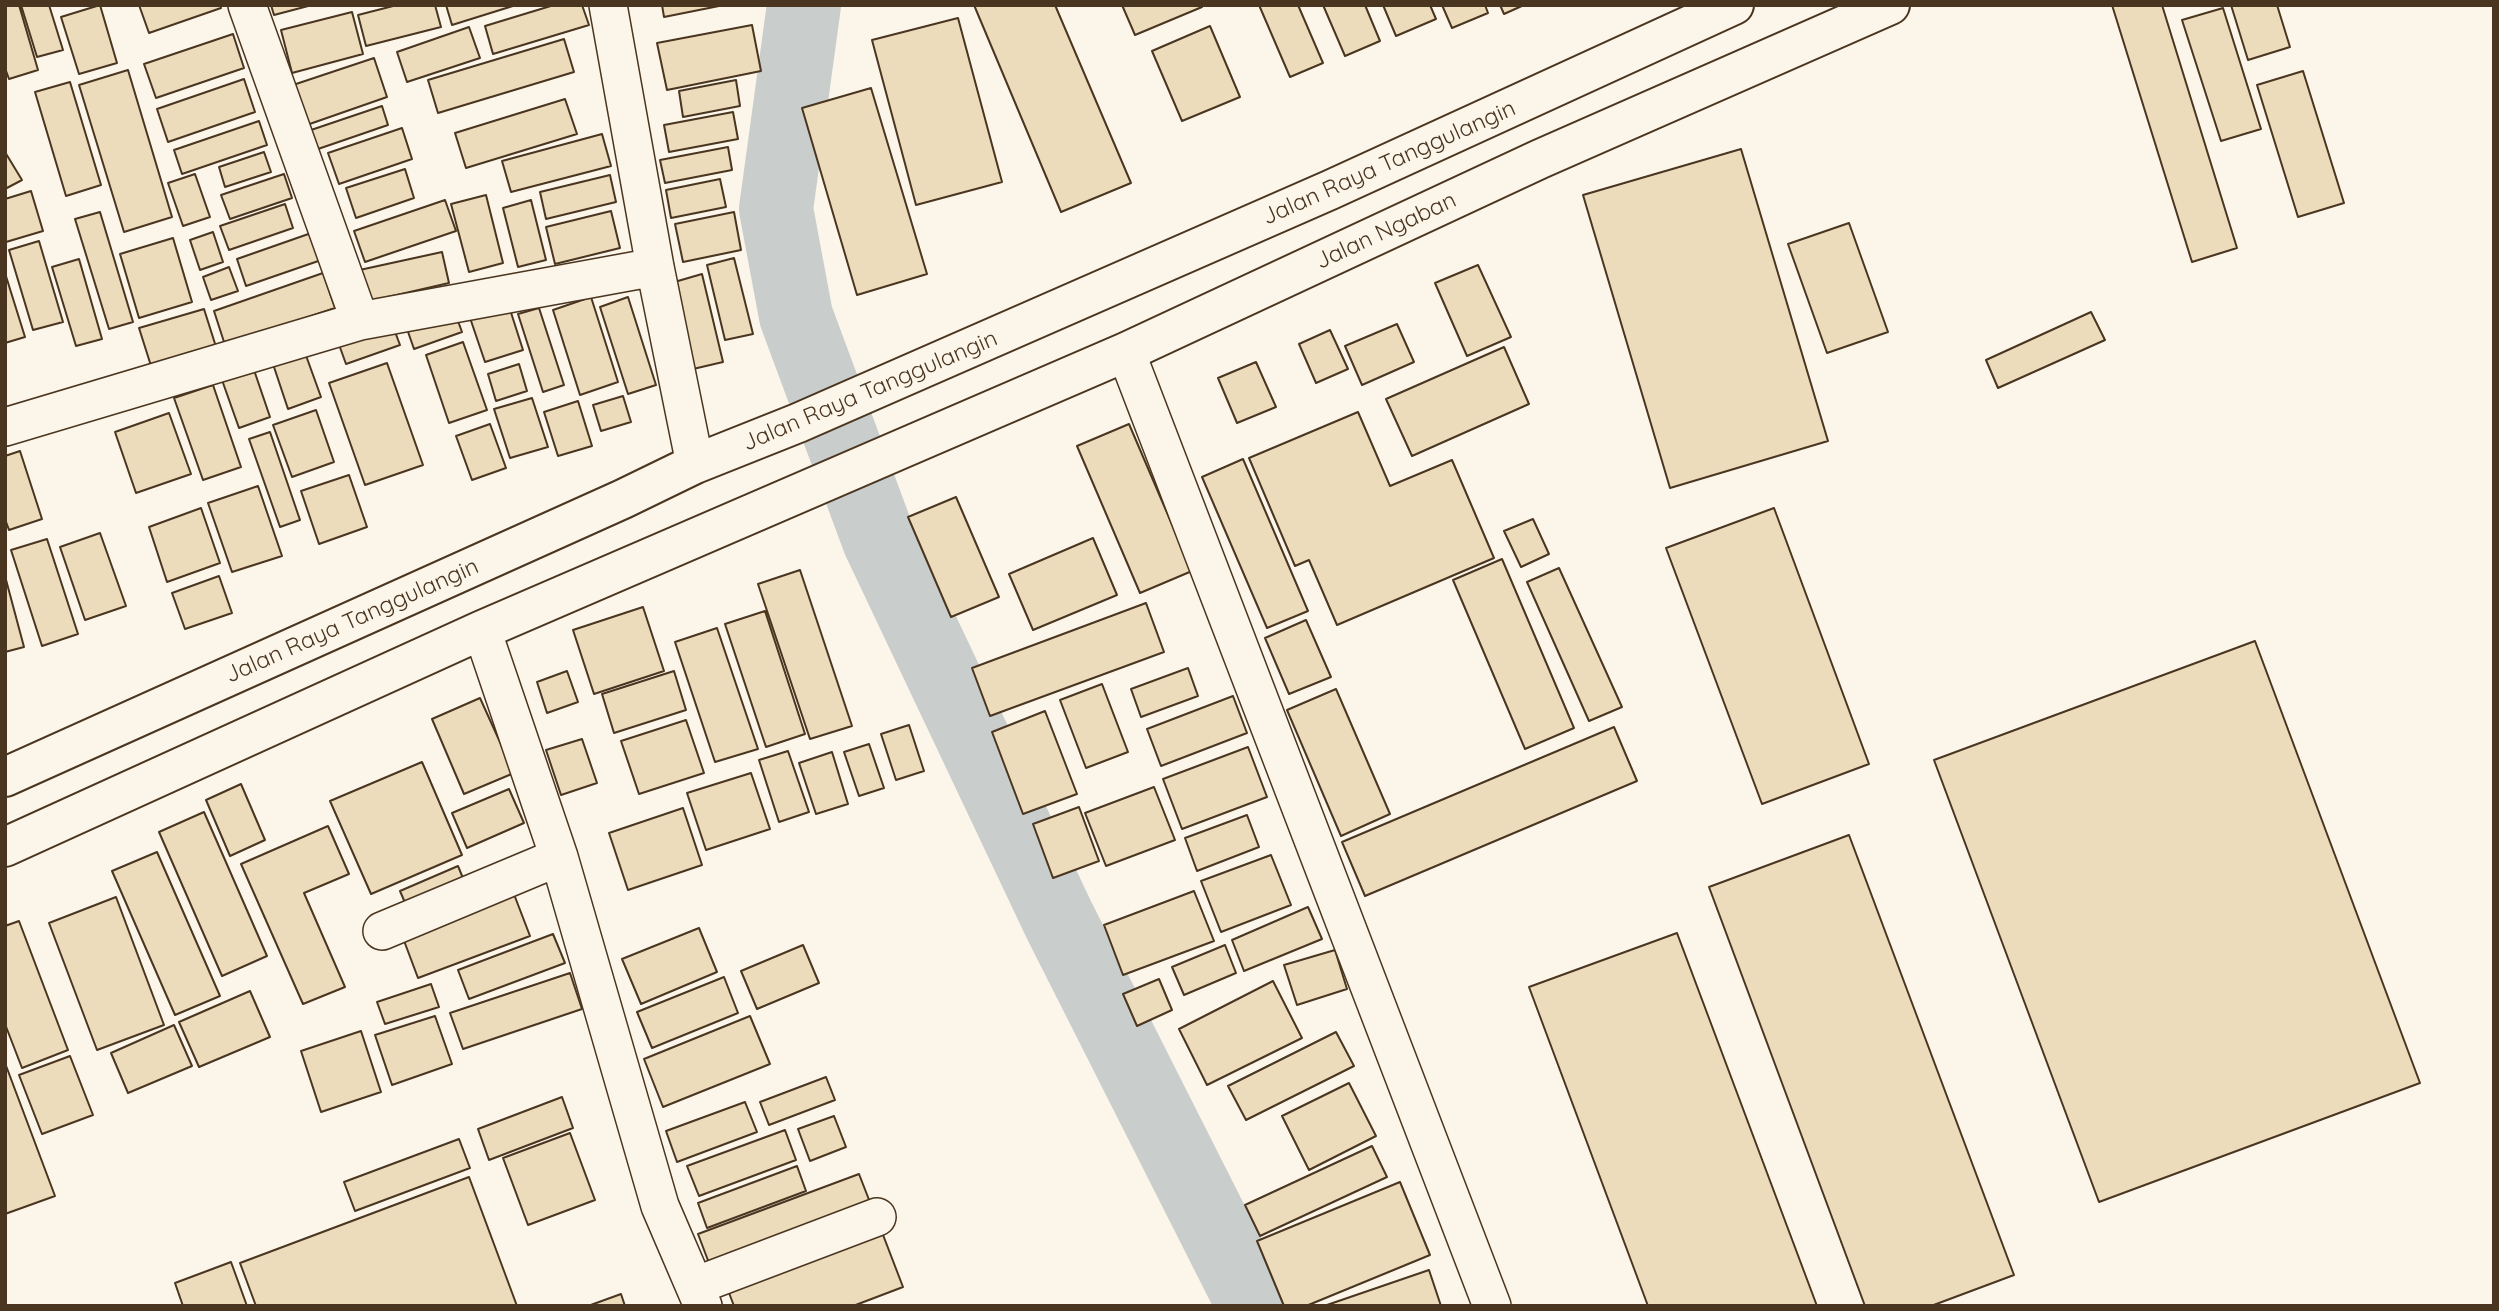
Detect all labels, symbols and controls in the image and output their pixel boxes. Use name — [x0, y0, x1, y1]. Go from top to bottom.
street label: Jalan Raya Tanggulangin — [1258, 95, 1520, 231]
street label: Jalan Ngaban — [1311, 186, 1461, 276]
street label: Jalan Raya Tanggulangin — [738, 325, 1002, 457]
street label: Jalan Raya Tanggulangin — [221, 553, 483, 689]

